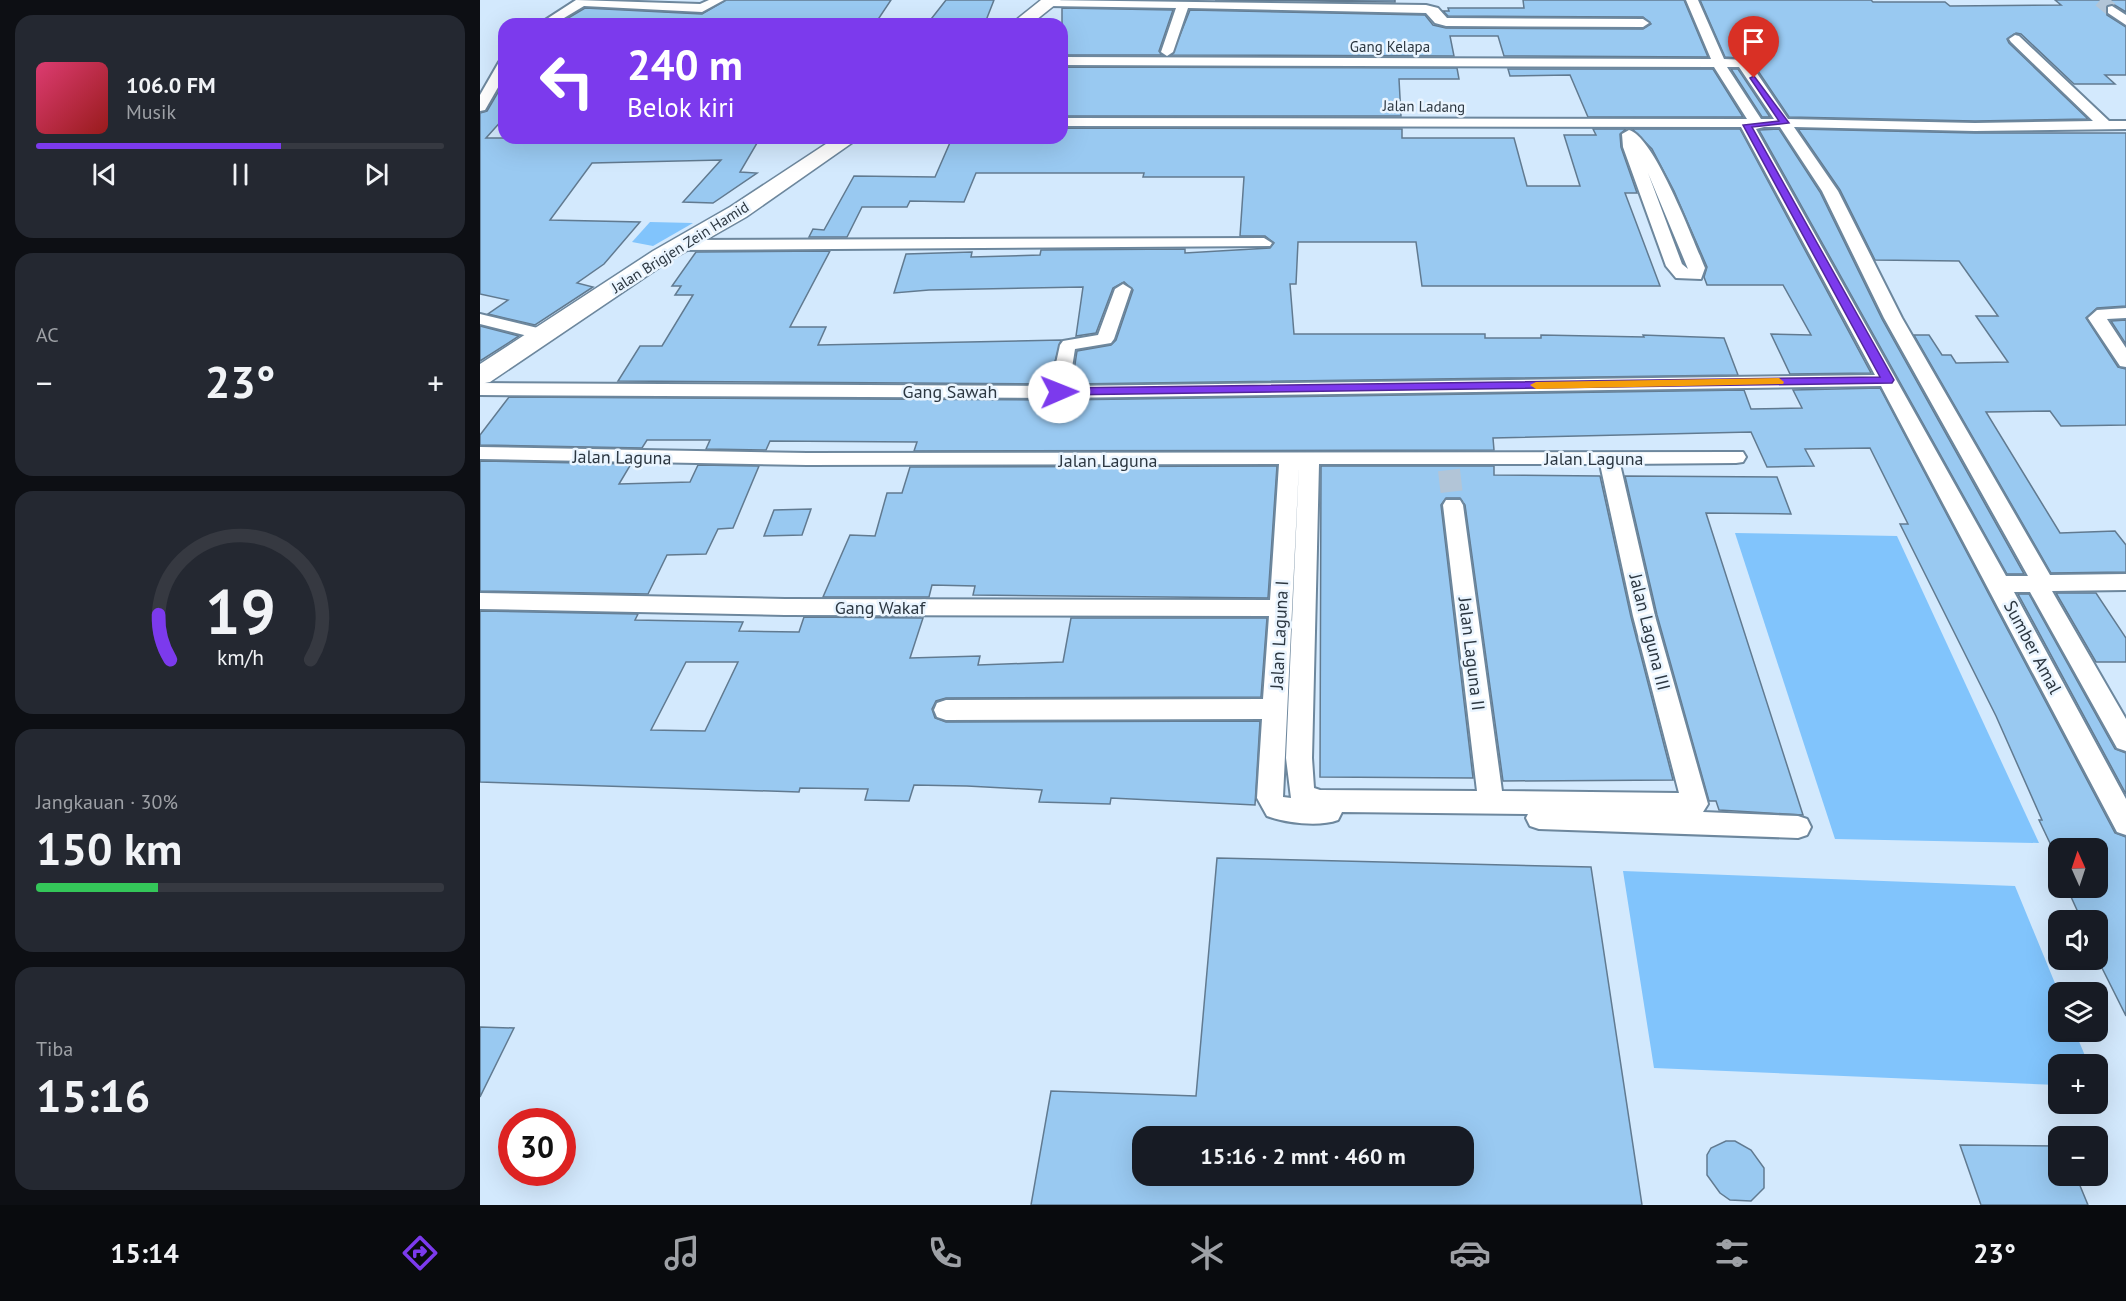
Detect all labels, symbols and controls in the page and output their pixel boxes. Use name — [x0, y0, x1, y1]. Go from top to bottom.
pin — [1728, 16, 1779, 78]
icon: arrive — [1737, 25, 1770, 58]
text: 240 m — [627, 37, 743, 92]
street label: Gang Kelapa — [1350, 37, 1430, 56]
icon: left — [528, 42, 606, 120]
text: 106.0 FM — [126, 71, 216, 99]
text: Belok kiri — [627, 90, 735, 124]
street label: Jalan Ladang — [1382, 96, 1465, 116]
text: Musik — [126, 99, 176, 125]
icon: previous — [88, 158, 121, 191]
icon: pause — [224, 158, 257, 191]
icon: next — [360, 158, 393, 191]
street label: Jalan Brigjen Zein Hamid — [607, 197, 752, 298]
text: AC — [36, 322, 59, 348]
text: 23° — [205, 352, 275, 410]
position arrow — [1027, 360, 1091, 424]
text: − — [36, 361, 53, 404]
text: + — [427, 361, 444, 404]
street label: Gang Sawah — [903, 380, 997, 403]
street label: Jalan Laguna — [571, 445, 672, 469]
street label: Jalan Laguna — [1543, 447, 1644, 470]
street label: Jalan Laguna — [1057, 449, 1158, 472]
text: 19 — [205, 570, 275, 651]
street label: Jalan Laguna III — [1624, 570, 1676, 693]
street label: Jalan Laguna I — [1265, 580, 1293, 691]
street label: Jalan Laguna II — [1453, 595, 1490, 712]
street label: Gang Wakaf — [835, 596, 926, 619]
street label: Sumber Amal — [1999, 596, 2068, 698]
text: km/h — [216, 643, 263, 671]
text: Jangkauan · 30% — [36, 789, 178, 815]
text: 150 km — [36, 819, 182, 877]
north arrow — [2048, 838, 2108, 898]
map controls — [2048, 838, 2108, 1186]
button: sound — [2048, 910, 2108, 970]
button: layers — [2048, 982, 2108, 1042]
text: Tiba — [36, 1036, 73, 1062]
button: + — [2048, 1054, 2108, 1114]
text: 15:16 — [36, 1066, 150, 1124]
speed limit sign: 30 — [498, 1108, 576, 1186]
button: − — [2048, 1126, 2108, 1186]
text: 15:16 · 2 mnt · 460 m — [1200, 1142, 1406, 1170]
icon: directions — [399, 1232, 441, 1274]
icon: music — [661, 1232, 703, 1274]
icon: phone — [924, 1232, 966, 1274]
icon: climate — [1186, 1232, 1228, 1274]
icon: car — [1449, 1232, 1491, 1274]
icon: filters — [1711, 1232, 1753, 1274]
text: 15:14 — [110, 1236, 179, 1270]
text: 23° — [1973, 1236, 2016, 1270]

